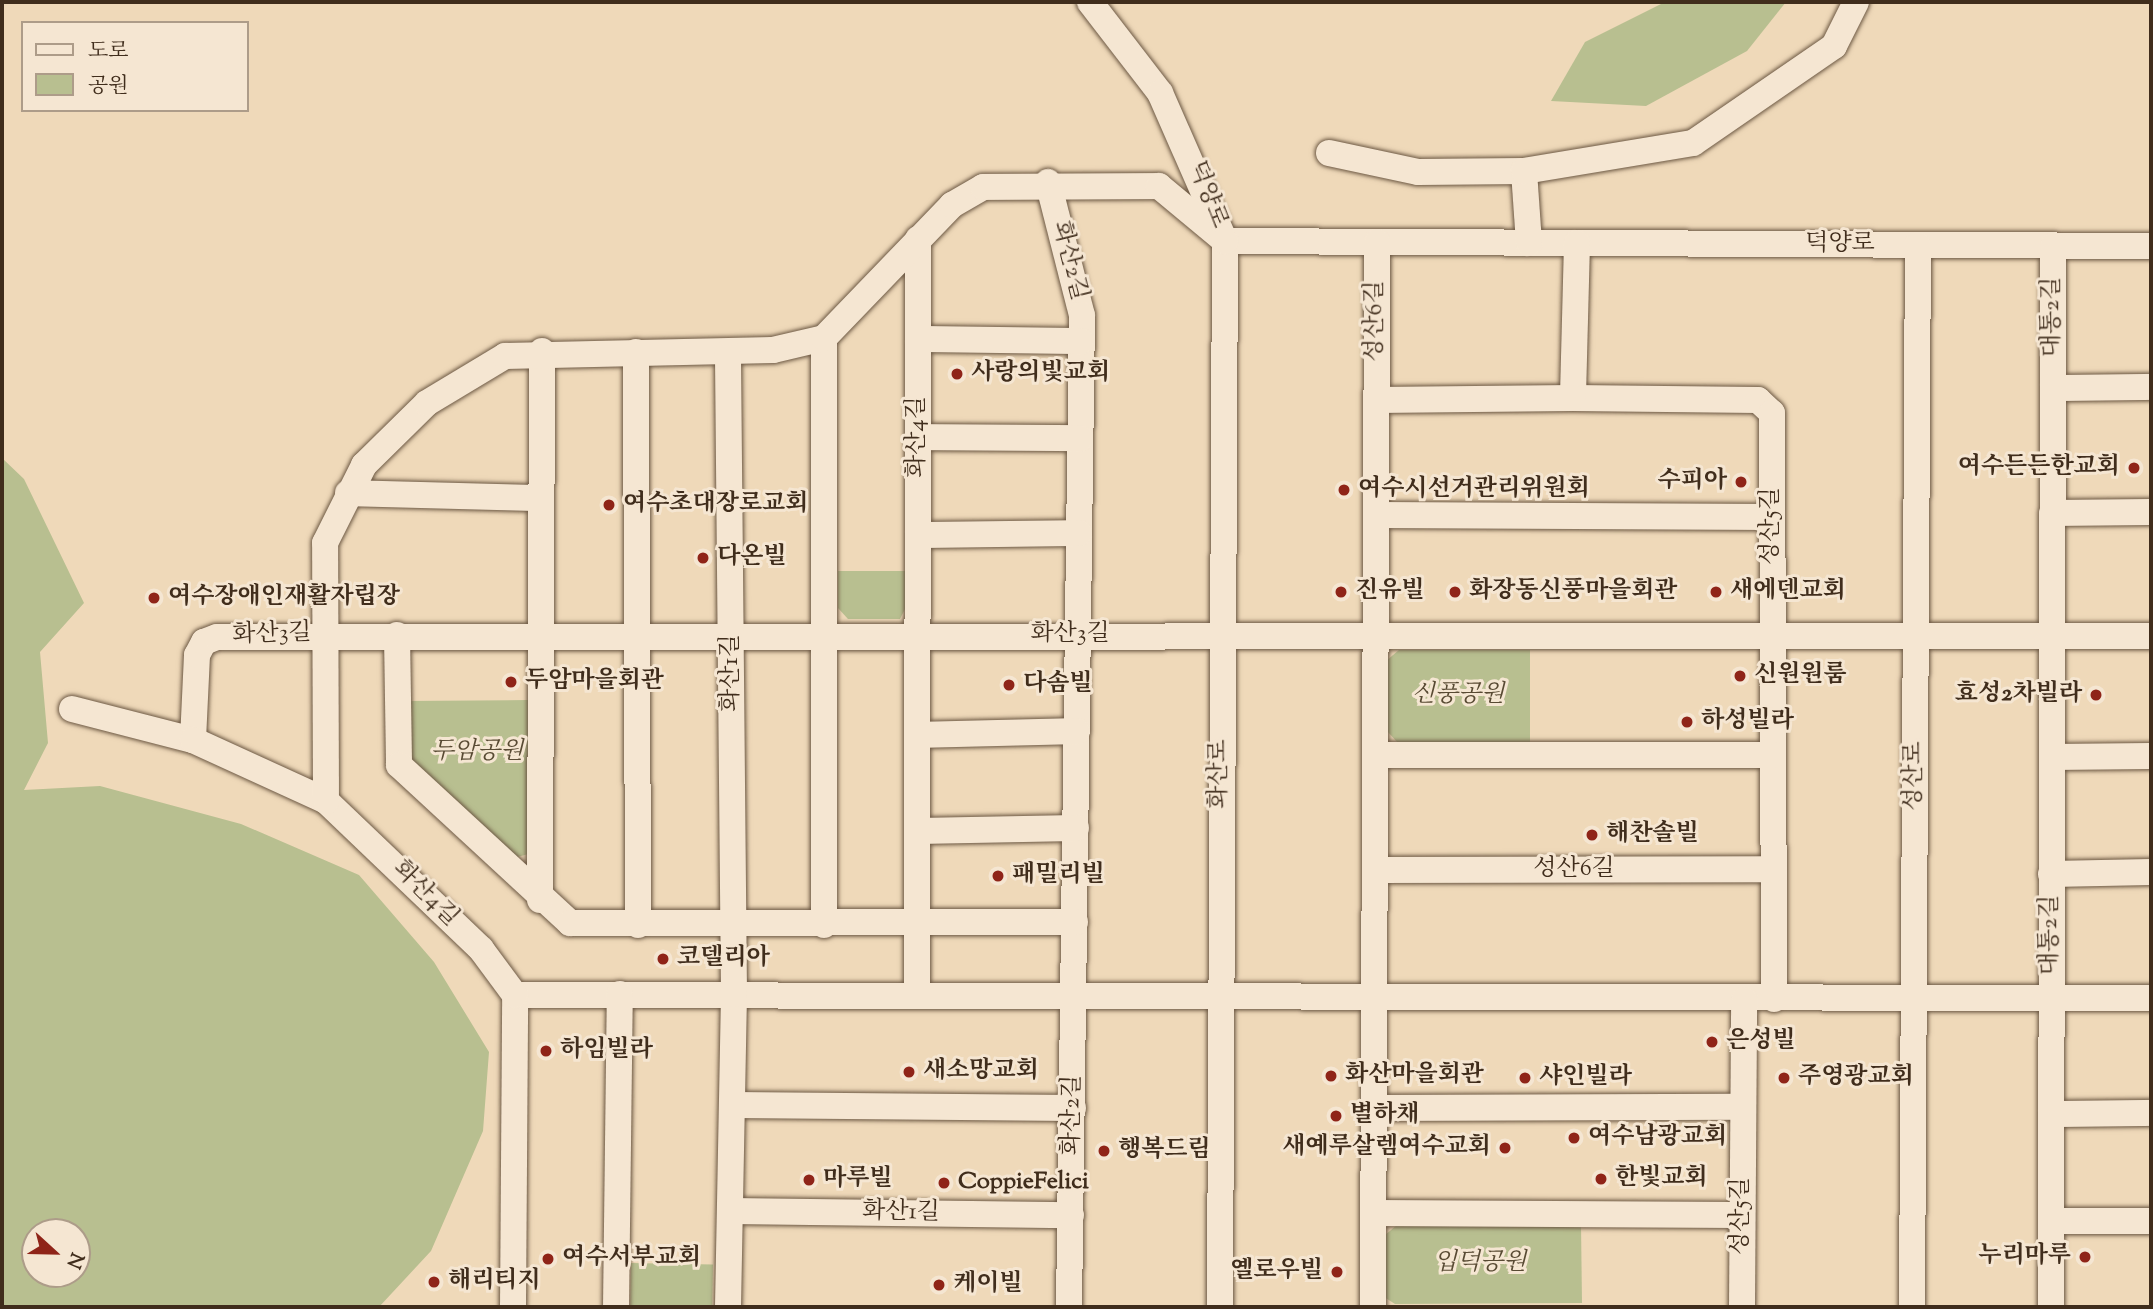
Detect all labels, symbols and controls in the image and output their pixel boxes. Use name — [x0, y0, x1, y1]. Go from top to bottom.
legend — [21, 21, 248, 112]
text: 도로 — [88, 37, 129, 67]
text: 공원 — [88, 72, 129, 102]
street label: 덕양로 — [1181, 157, 1233, 233]
street label: 화산2길 — [1045, 218, 1093, 304]
street label: 덕양로 — [1805, 231, 1875, 259]
street label: 대통2길 — [2039, 277, 2067, 357]
street label: 성산6길 — [1362, 280, 1390, 362]
place label: 사랑의빛교회 — [971, 360, 1110, 388]
marker: 사랑의빛교회 — [949, 366, 965, 382]
street label: 화산4길 — [904, 396, 932, 478]
place label: 여수든든한교회 — [1958, 454, 2120, 482]
marker: 여수든든한교회 — [2126, 460, 2142, 476]
place label: 수피아 — [1657, 468, 1727, 496]
marker: 수피아 — [1733, 474, 1749, 490]
place label: 여수시선거관리위원회 — [1358, 476, 1590, 504]
marker: 여수시선거관리위원회 — [1336, 482, 1352, 498]
street label: 성산5길 — [1758, 487, 1786, 565]
place label: 여수초대장로교회 — [623, 491, 808, 519]
marker: 여수초대장로교회 — [601, 497, 617, 513]
place label: 다온빌 — [717, 544, 787, 572]
marker: 다온빌 — [695, 550, 711, 566]
place label: 진유빌 — [1355, 578, 1425, 606]
place label: 화장동신풍마을회관 — [1469, 578, 1678, 606]
place label: 새에덴교회 — [1730, 578, 1846, 606]
place label: 여수장애인재활자립장 — [168, 584, 400, 612]
marker: 진유빌 — [1333, 584, 1349, 600]
marker: 화장동신풍마을회관 — [1447, 584, 1463, 600]
marker: 새에덴교회 — [1708, 584, 1724, 600]
marker: 여수장애인재활자립장 — [146, 590, 162, 606]
street label: 화산3길 — [232, 619, 312, 651]
street label: 화산3길 — [1030, 621, 1110, 649]
street label: 화산1길 — [718, 634, 746, 712]
place label: 신원원룸 — [1754, 662, 1847, 690]
place label: 두암마을회관 — [525, 668, 664, 696]
marker: 신원원룸 — [1732, 668, 1748, 684]
place label: 다솜빌 — [1023, 671, 1093, 699]
marker: 두암마을회관 — [503, 674, 519, 690]
marker: 다솜빌 — [1001, 677, 1017, 693]
place label: 효성2차빌라 — [1955, 681, 2082, 709]
park label: 신풍공원 — [1412, 682, 1504, 710]
marker: 효성2차빌라 — [2088, 687, 2104, 703]
place label: 하성빌라 — [1701, 708, 1794, 736]
marker: 하성빌라 — [1679, 714, 1695, 730]
park label: 두암공원 — [431, 739, 523, 767]
street label: 화산로 — [1206, 739, 1234, 809]
street label: 성산로 — [1901, 741, 1929, 811]
place label: 해찬솔빌 — [1606, 821, 1699, 849]
marker: 해찬솔빌 — [1584, 827, 1600, 843]
street label: 화산4길 — [386, 855, 464, 933]
street label: 성산6길 — [1533, 856, 1615, 884]
place label: 패밀리빌 — [1012, 862, 1105, 890]
marker: 패밀리빌 — [990, 868, 1006, 884]
street label: 대통2길 — [2037, 895, 2065, 975]
place label: 코델리아 — [677, 945, 770, 973]
marker: 코델리아 — [655, 951, 671, 967]
place label: 은성빌 — [1726, 1028, 1796, 1056]
marker: 은성빌 — [1704, 1034, 1720, 1050]
place label: 하임빌라 — [560, 1037, 653, 1065]
marker: 하임빌라 — [538, 1043, 554, 1059]
place label: 새소망교회 — [923, 1058, 1039, 1086]
place label: 화산마을회관 — [1345, 1062, 1484, 1090]
marker: 새소망교회 — [901, 1064, 917, 1080]
place label: 샤인빌라 — [1539, 1064, 1632, 1092]
place label: 주영광교회 — [1798, 1064, 1914, 1092]
marker: 화산마을회관 — [1323, 1068, 1339, 1084]
marker: 샤인빌라 — [1517, 1070, 1533, 1086]
marker: 주영광교회 — [1776, 1070, 1792, 1086]
street label: 화산2길 — [1058, 1074, 1088, 1156]
place label: 별하채 — [1350, 1102, 1420, 1130]
marker: 별하채 — [1328, 1108, 1344, 1124]
place label: 여수남광교회 — [1588, 1124, 1727, 1152]
marker: 여수남광교회 — [1566, 1130, 1582, 1146]
place label: 새예루살렘여수교회 — [1282, 1134, 1491, 1162]
place label: 행복드림 — [1118, 1137, 1211, 1165]
marker: 새예루살렘여수교회 — [1497, 1140, 1513, 1156]
marker: 행복드림 — [1096, 1143, 1112, 1159]
place label: 한빛교회 — [1615, 1165, 1708, 1193]
place label: 마루빌 — [823, 1166, 893, 1194]
place label: CoppieFelici — [958, 1169, 1089, 1197]
marker: 한빛교회 — [1593, 1171, 1609, 1187]
marker: 마루빌 — [801, 1172, 817, 1188]
marker: CoppieFelici — [936, 1175, 952, 1191]
street label: 성산5길 — [1728, 1177, 1756, 1255]
street label: 화산1길 — [862, 1198, 940, 1228]
north arrow — [21, 1218, 91, 1288]
place label: 누리마루 — [1978, 1243, 2071, 1271]
place label: 여수서부교회 — [562, 1245, 701, 1273]
text: N — [59, 1248, 89, 1272]
marker: 누리마루 — [2077, 1249, 2093, 1265]
park label: 입덕공원 — [1434, 1250, 1526, 1278]
marker: 여수서부교회 — [540, 1251, 556, 1267]
place label: 옐로우빌 — [1230, 1258, 1323, 1286]
marker: 옐로우빌 — [1329, 1264, 1345, 1280]
place label: 해리티지 — [448, 1268, 541, 1296]
place label: 케이빌 — [953, 1271, 1023, 1299]
marker: 해리티지 — [426, 1274, 442, 1290]
marker: 케이빌 — [931, 1277, 947, 1293]

